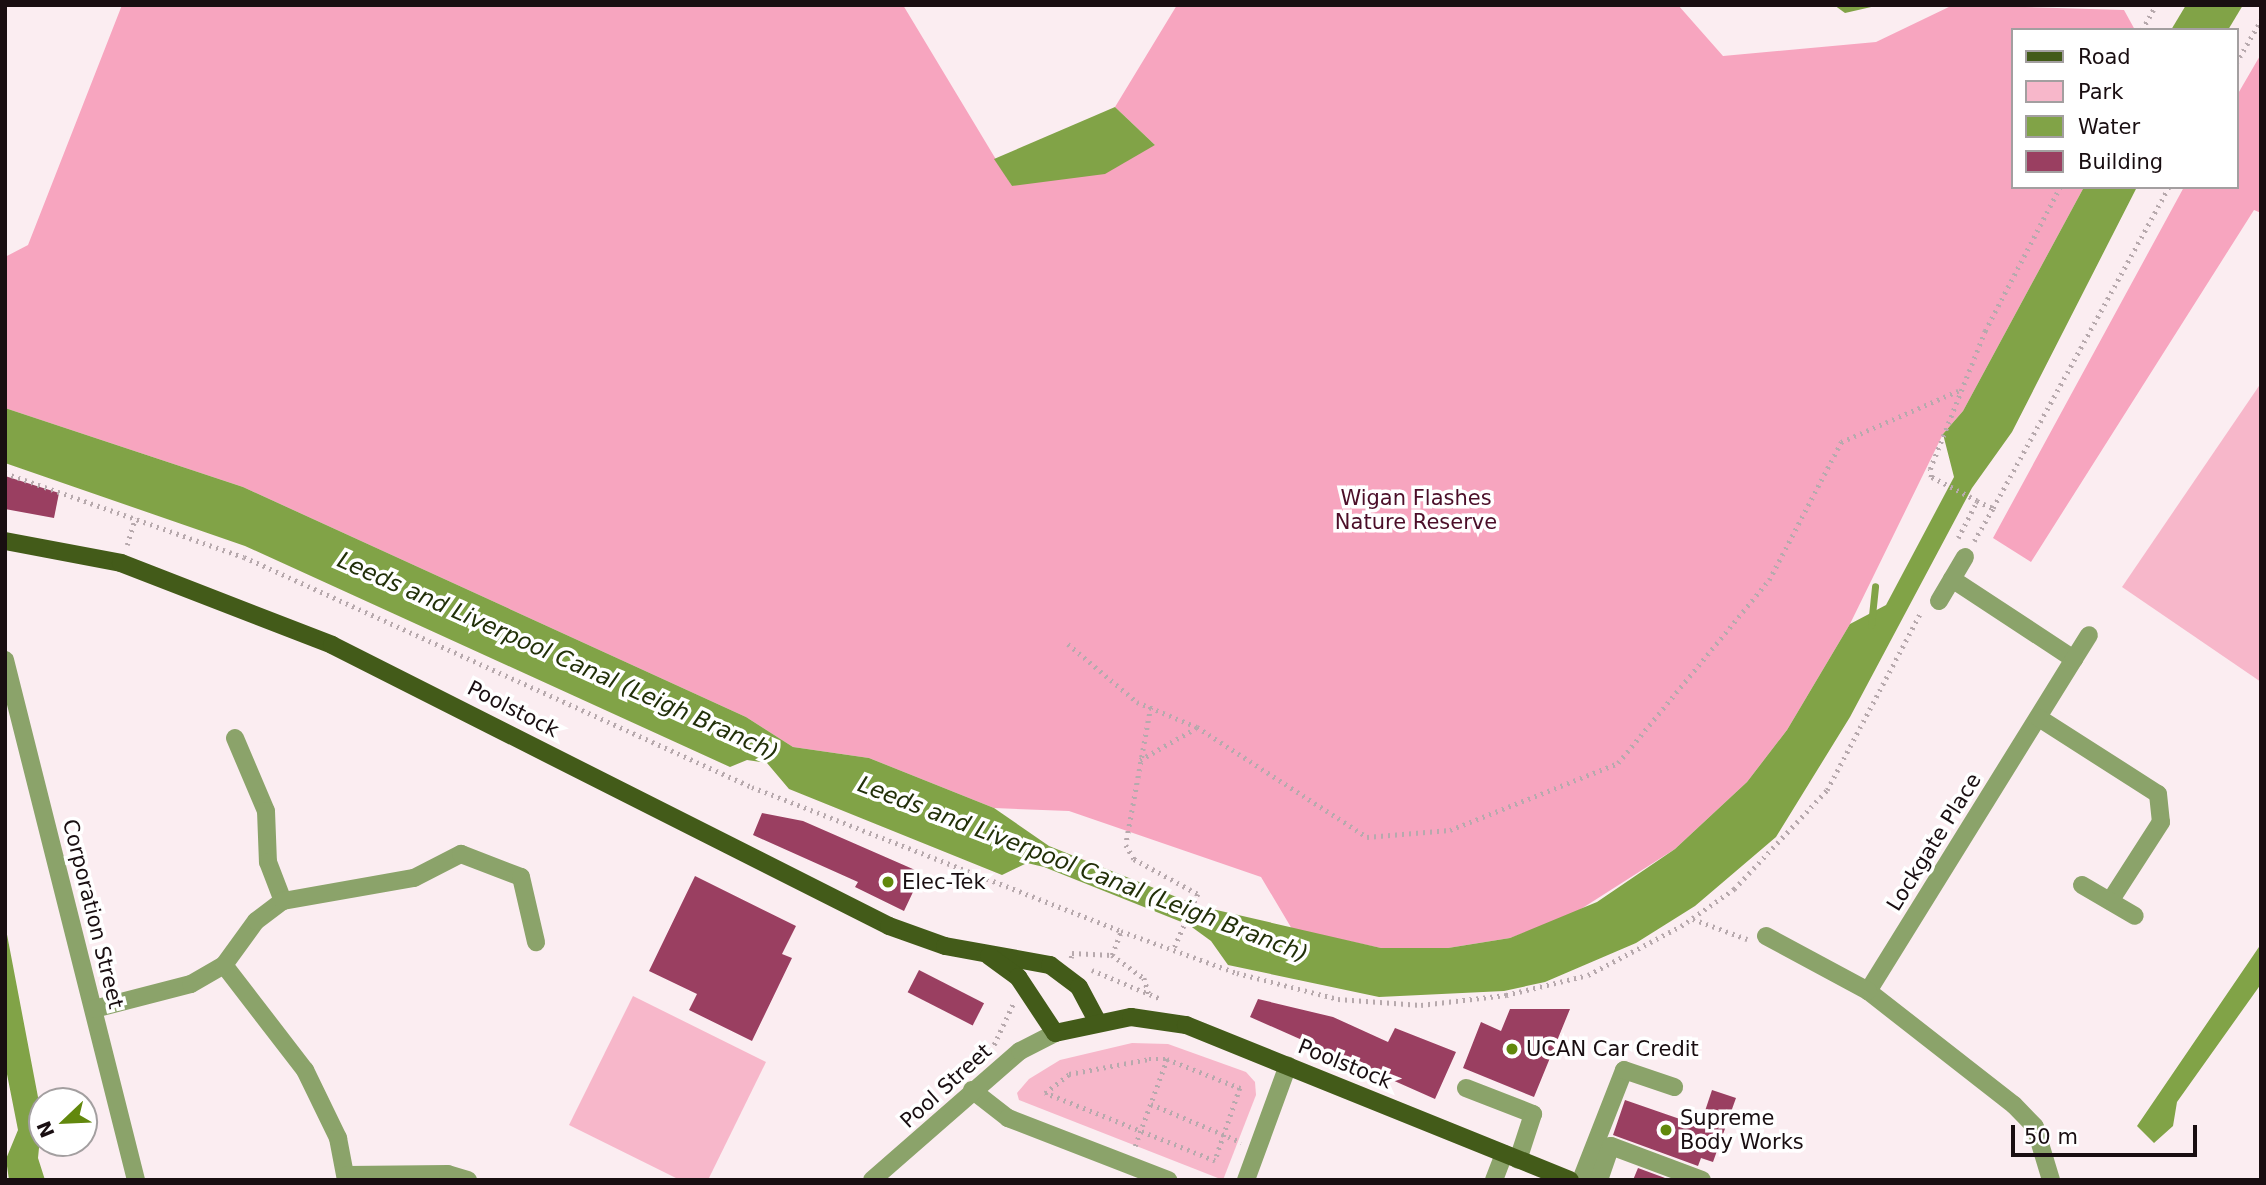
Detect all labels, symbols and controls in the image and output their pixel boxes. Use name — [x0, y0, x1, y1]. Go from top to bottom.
legend — [2010, 28, 2238, 189]
text: Road — [2078, 45, 2131, 69]
text: Park — [2078, 80, 2123, 104]
text: Water — [2078, 115, 2140, 139]
text: Building — [2078, 150, 2163, 174]
park label: Wigan Flashes Nature Reserve — [1335, 485, 1497, 535]
water label: Leeds and Liverpool Canal (Leigh Branch) — [333, 546, 783, 766]
street label: Poolstock — [463, 675, 563, 743]
street label: Lockgate Place — [1882, 768, 1986, 916]
water label: Leeds and Liverpool Canal (Leigh Branch) — [854, 770, 1312, 968]
street label: Corporation Street — [57, 817, 129, 1011]
place label: Elec-Tek — [902, 869, 986, 895]
marker: Elec-Tek — [880, 874, 896, 890]
street label: Poolstock — [1294, 1034, 1396, 1094]
place label: UCAN Car Credit — [1526, 1036, 1699, 1062]
street label: Pool Street — [895, 1039, 997, 1133]
marker: UCAN Car Credit — [1504, 1041, 1520, 1057]
north arrow — [28, 1087, 98, 1157]
place label: Supreme Body Works — [1680, 1105, 1804, 1155]
scale bar — [2014, 1112, 2200, 1156]
text: N — [32, 1118, 59, 1141]
marker: Supreme Body Works — [1658, 1122, 1674, 1138]
text: 50 m — [2024, 1125, 2078, 1149]

